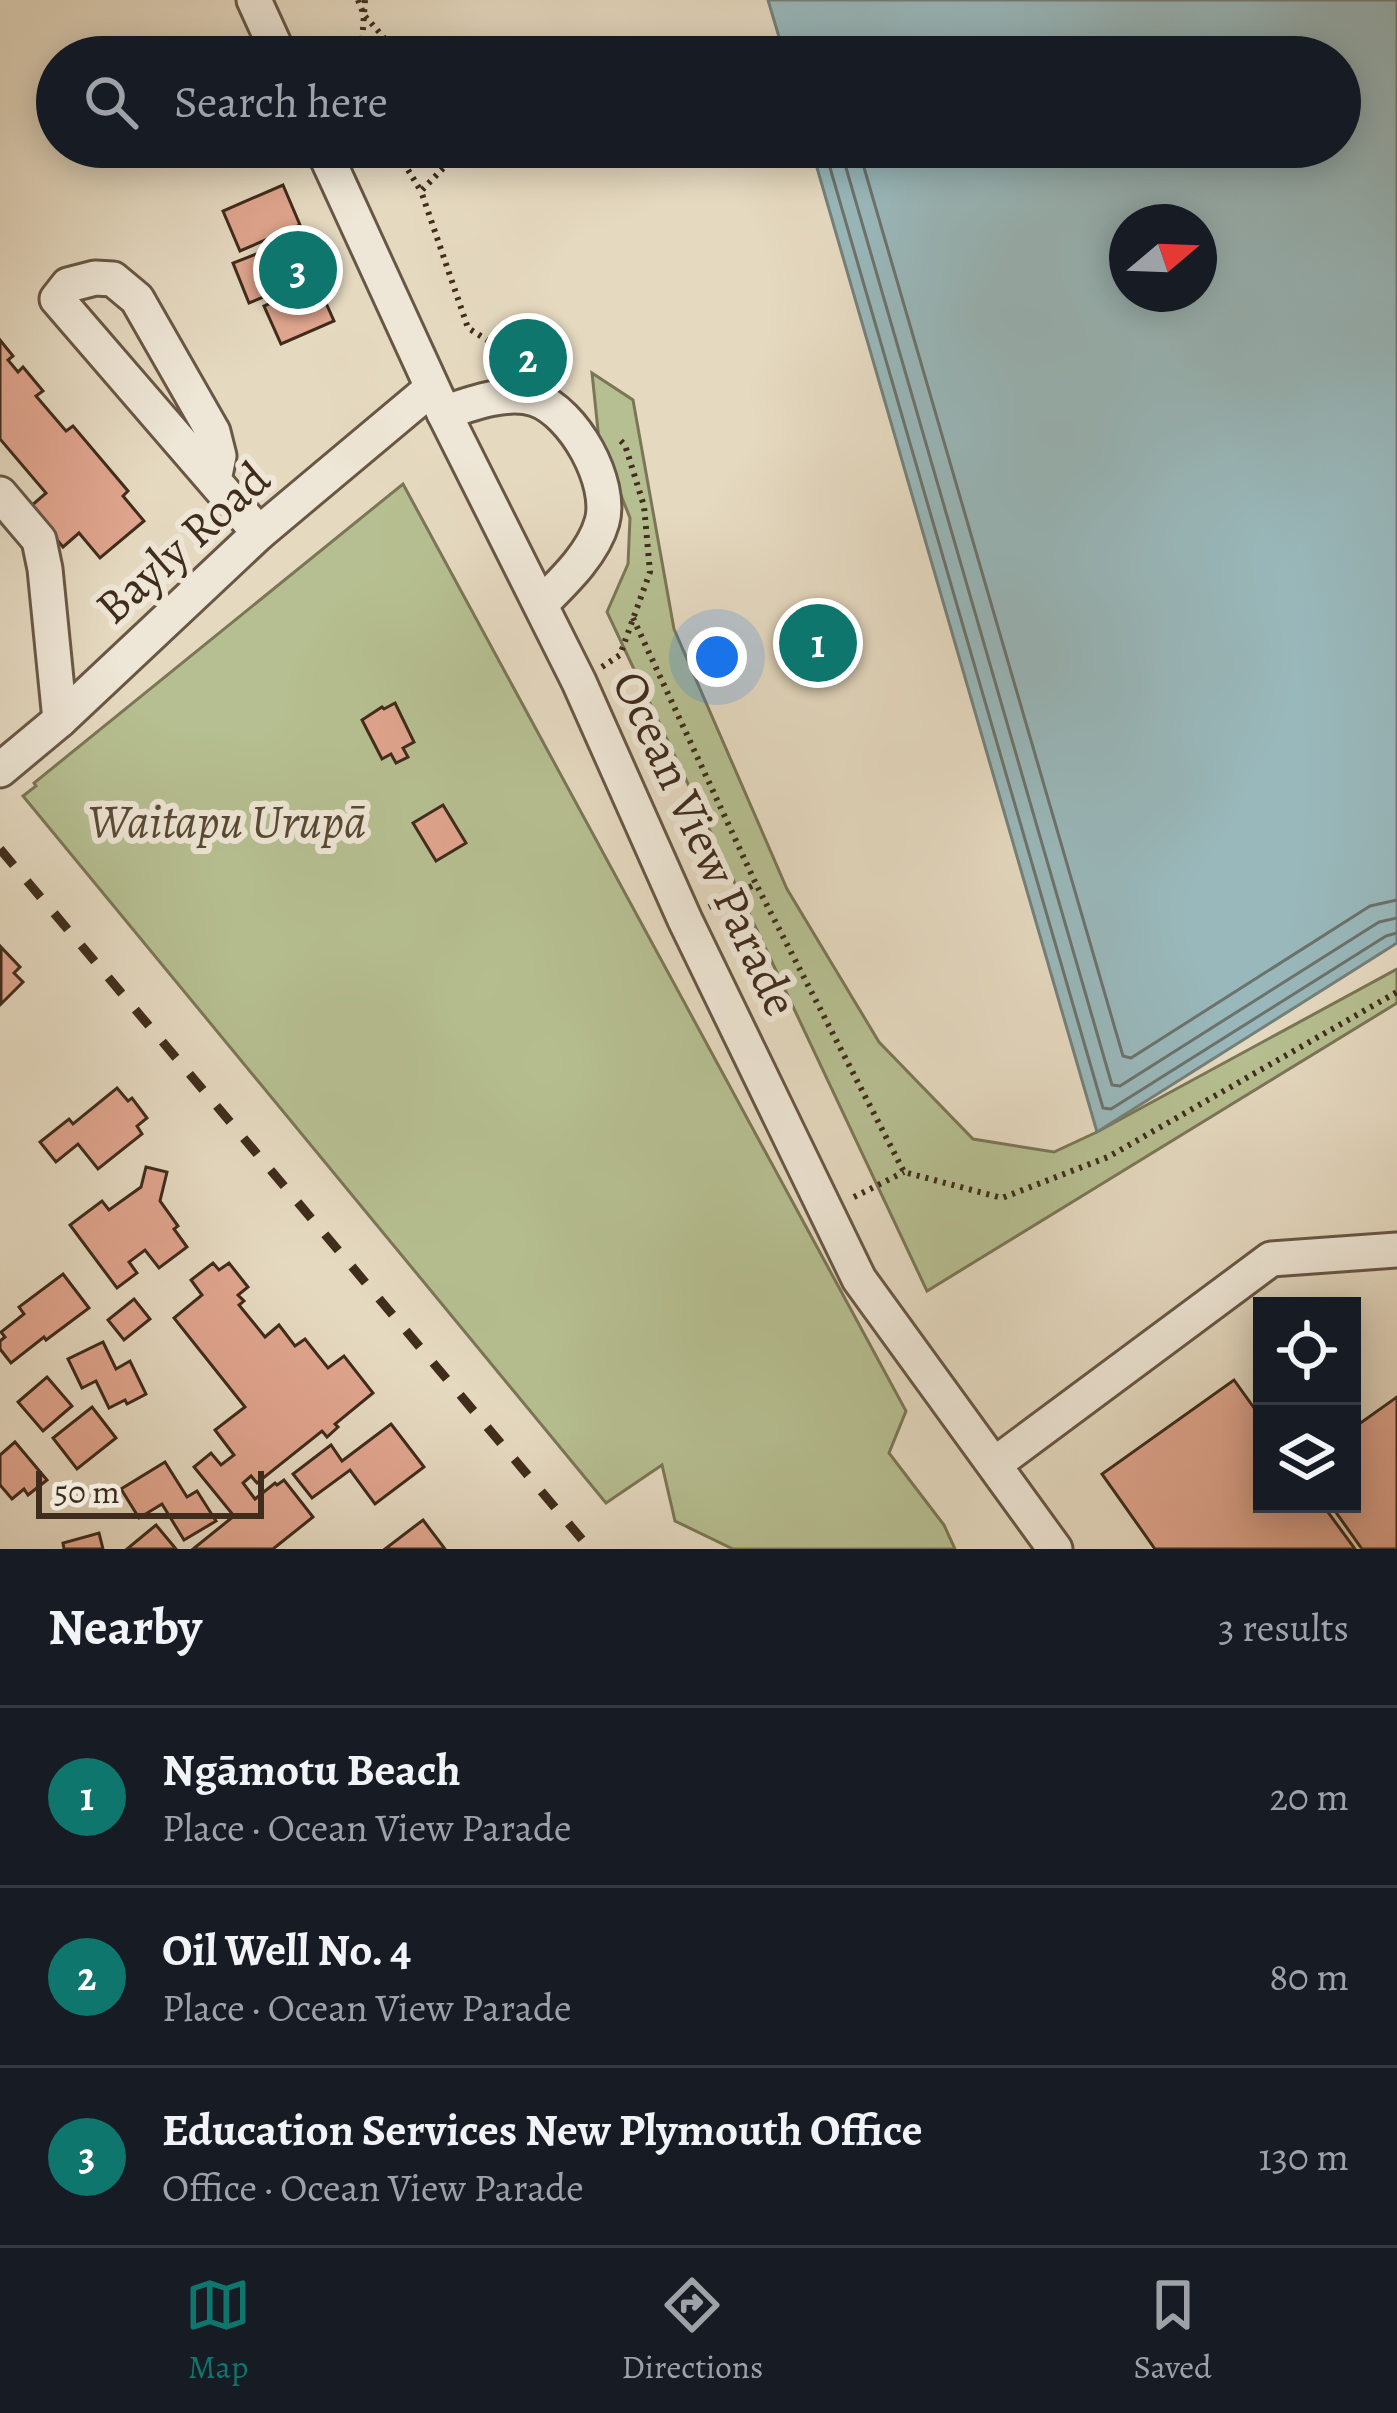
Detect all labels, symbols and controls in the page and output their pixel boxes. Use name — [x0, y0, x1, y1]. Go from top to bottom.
search box — [36, 36, 1361, 168]
icon: search — [78, 69, 144, 135]
text: Search here — [174, 71, 388, 133]
north arrow — [1109, 204, 1217, 312]
pin: 3 — [259, 225, 337, 315]
pin: 2 — [489, 313, 567, 403]
street label: Bayly Road — [81, 446, 284, 639]
pin: 1 — [779, 598, 857, 688]
your location — [687, 627, 747, 687]
street label: Ocean View Parade — [596, 660, 814, 1027]
park label: Waitapu Urupā — [88, 788, 366, 854]
map controls — [1253, 1297, 1361, 1513]
button: locate — [1253, 1297, 1361, 1405]
button: layers — [1253, 1405, 1361, 1513]
scale bar — [36, 1465, 264, 1518]
text: 50 m — [54, 1469, 120, 1514]
text: Nearby — [48, 1592, 202, 1662]
text: 3 results — [1218, 1601, 1349, 1654]
text: Ngāmotu Beach — [162, 1739, 461, 1801]
text: 1 — [80, 1770, 94, 1823]
text: 20 m — [1270, 1770, 1349, 1823]
text: Place · Ocean View Parade — [162, 1801, 571, 1854]
text: Oil Well No. 4 — [162, 1919, 411, 1981]
text: 2 — [78, 1950, 96, 2003]
text: 80 m — [1269, 1950, 1349, 2003]
text: Place · Ocean View Parade — [162, 1981, 571, 2034]
text: Education Services New Plymouth Office — [162, 2099, 922, 2161]
text: 3 — [79, 2130, 95, 2183]
text: 130 m — [1258, 2130, 1349, 2183]
text: Office · Ocean View Parade — [162, 2161, 584, 2214]
tab: Map — [185, 2272, 251, 2389]
tab: Directions — [622, 2272, 763, 2389]
tab: Saved — [1134, 2272, 1212, 2389]

